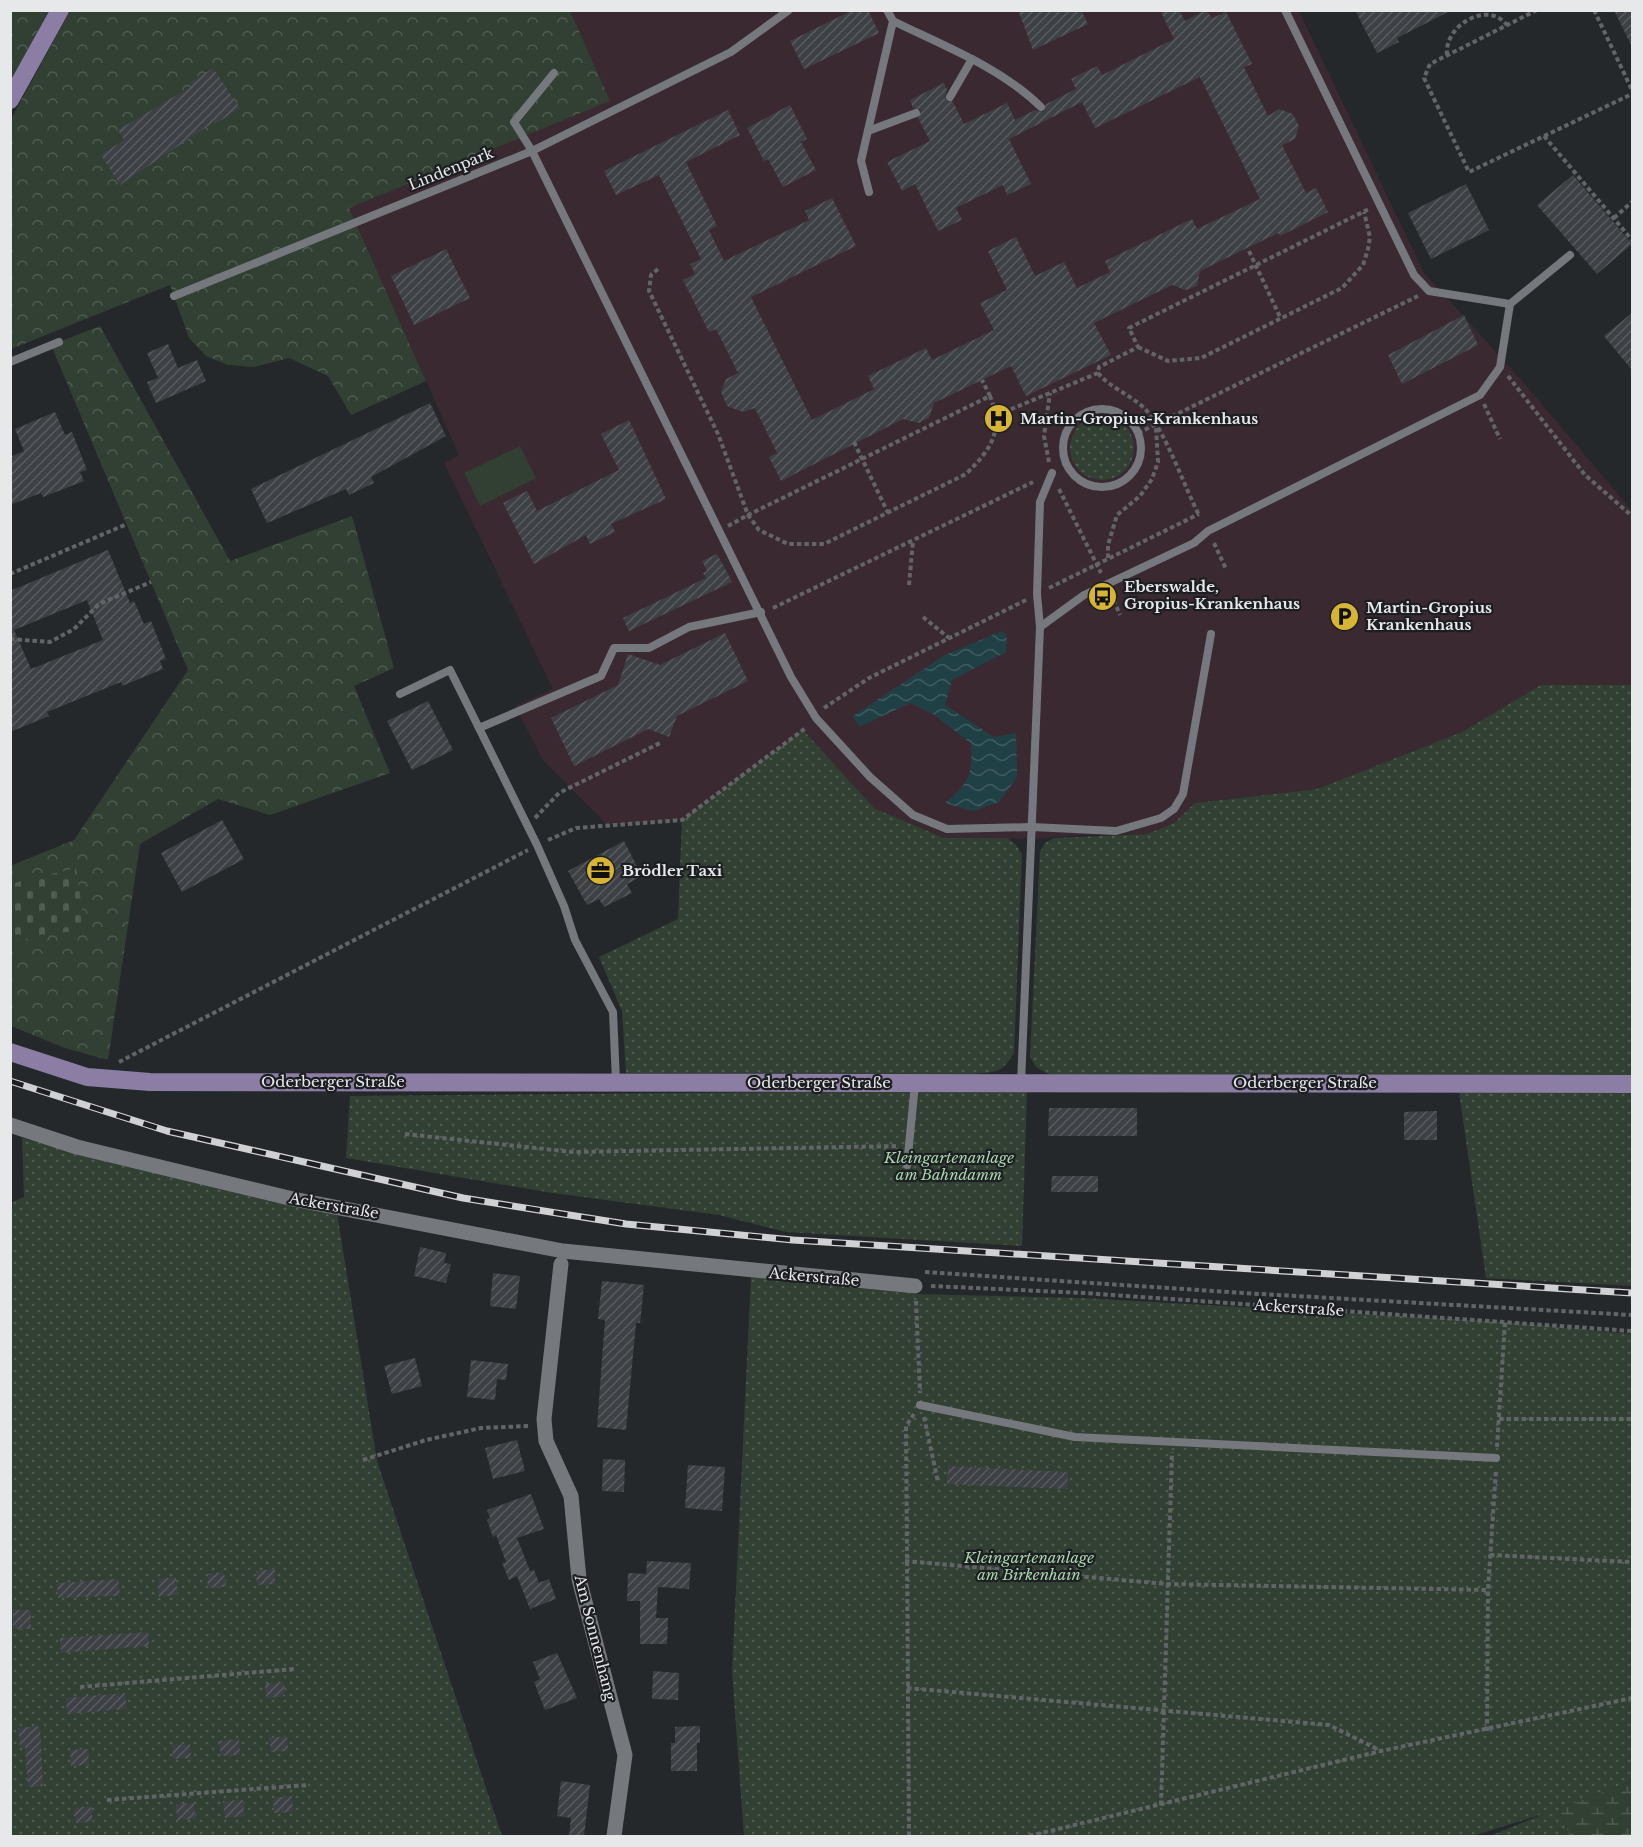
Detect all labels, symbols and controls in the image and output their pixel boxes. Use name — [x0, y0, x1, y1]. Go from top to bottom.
street label: Lindenpark — [405, 143, 497, 194]
hospital icon: Martin-Gropius-Krankenhaus — [983, 403, 1015, 435]
place label: Martin-Gropius-Krankenhaus — [1020, 409, 1258, 428]
place label: Eberswalde, Gropius-Krankenhaus — [1124, 577, 1300, 613]
bus stop icon: Eberswalde, Gropius-Krankenhaus — [1087, 580, 1119, 612]
place label: Martin-Gropius Krankenhaus — [1366, 598, 1492, 634]
parking icon: Martin-Gropius Krankenhaus — [1329, 601, 1361, 633]
office icon: Brödler Taxi — [585, 855, 617, 887]
place label: Brödler Taxi — [622, 861, 723, 880]
street label: Oderberger Straße — [261, 1072, 405, 1091]
street label: Oderberger Straße — [747, 1073, 891, 1092]
street label: Oderberger Straße — [1233, 1073, 1377, 1092]
park label: Kleingartenanlage am Bahndamm — [883, 1148, 1014, 1184]
street label: Ackerstraße — [287, 1188, 380, 1223]
street label: Ackerstraße — [767, 1263, 860, 1290]
street label: Ackerstraße — [1252, 1295, 1345, 1320]
park label: Kleingartenanlage am Birkenhain — [963, 1548, 1094, 1584]
street label: Am Sonnenhang — [570, 1572, 621, 1704]

